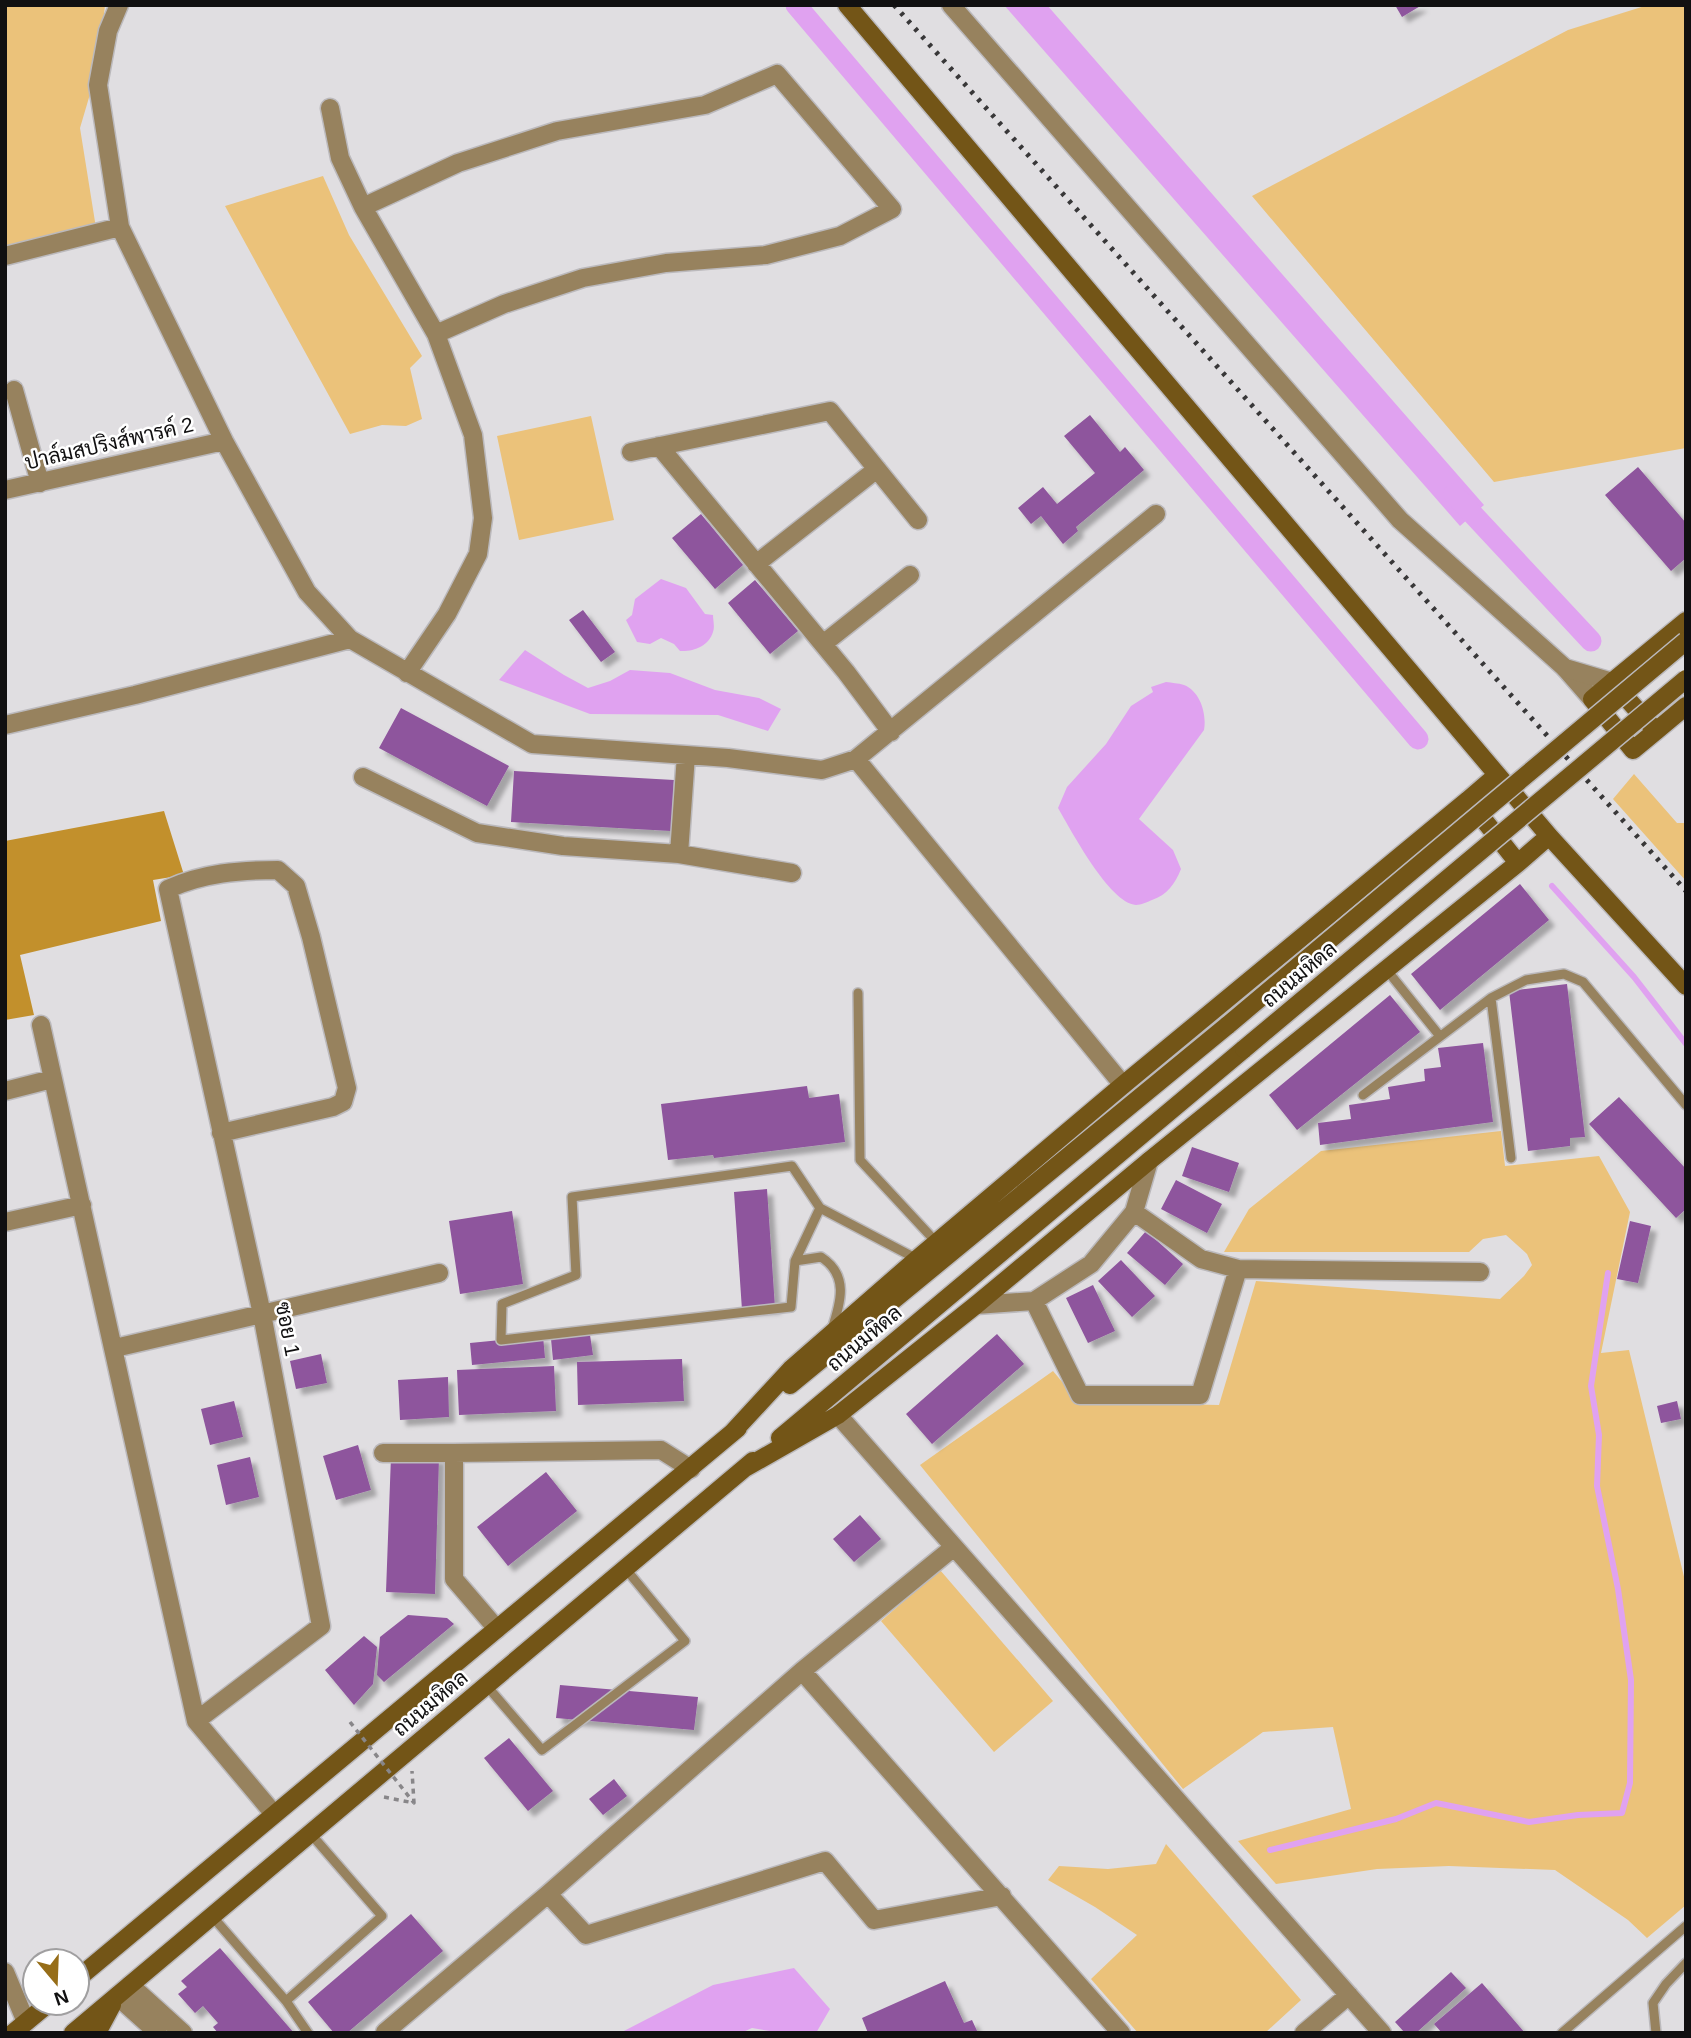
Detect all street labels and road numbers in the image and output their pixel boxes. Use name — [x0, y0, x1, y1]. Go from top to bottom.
street label: ปาล์มสปริงส์พารค์ 2 — [22, 410, 196, 474]
street label: ถนนมหิดล — [1257, 936, 1341, 1012]
street label: ซอย 1 — [271, 1300, 305, 1358]
street label: ถนนมหิดล — [822, 1300, 906, 1376]
street label: ถนนมหิดล — [388, 1665, 472, 1741]

